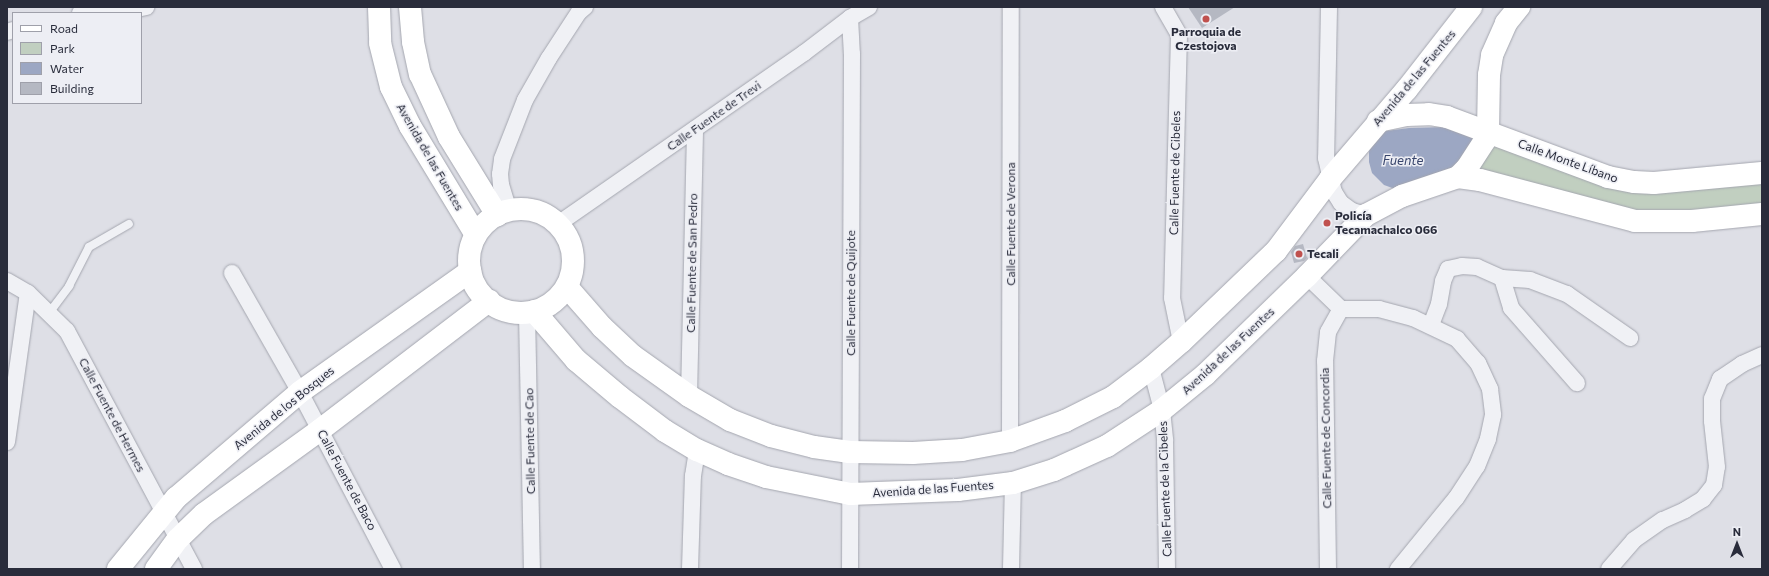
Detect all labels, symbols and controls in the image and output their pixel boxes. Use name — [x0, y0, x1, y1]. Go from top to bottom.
legend — [12, 12, 142, 104]
marker: Parroquia de Czestojova — [1201, 14, 1211, 24]
text: Road — [50, 21, 78, 35]
place label: Parroquia de Czestojova — [1171, 25, 1241, 53]
street label: Avenida de las Fuentes — [1369, 27, 1459, 129]
text: Park — [50, 41, 75, 55]
text: Water — [50, 61, 84, 75]
street label: Calle Fuente de Trevi — [664, 78, 764, 154]
text: Building — [50, 81, 94, 95]
street label: Avenida de las Fuentes — [393, 101, 467, 213]
street label: Calle Fuente de Cibeles — [1167, 111, 1183, 235]
street label: Calle Monte Líbano — [1516, 136, 1620, 186]
water label: Fuente — [1383, 152, 1423, 168]
street label: Calle Fuente de Verona — [1004, 162, 1018, 286]
street label: Calle Fuente de San Pedro — [684, 193, 700, 333]
place label: Policía Tecamachalco 066 — [1335, 209, 1438, 237]
marker: Policía Tecamachalco 066 — [1322, 218, 1332, 228]
street label: Calle Fuente de Quijote — [844, 230, 858, 356]
place label: Tecali — [1307, 247, 1339, 261]
marker: Tecali — [1294, 249, 1304, 259]
street label: Avenida de las Fuentes — [1179, 304, 1277, 398]
street label: Calle Fuente de Hermes — [76, 355, 148, 475]
street label: Avenida de los Bosques — [231, 363, 337, 453]
street label: Calle Fuente de Concordia — [1318, 367, 1334, 509]
street label: Calle Fuente de Cao — [522, 388, 538, 494]
street label: Calle Fuente de la Cibeles — [1155, 421, 1175, 557]
street label: Calle Fuente de Baco — [314, 427, 380, 533]
street label: Avenida de las Fuentes — [872, 478, 994, 500]
north arrow — [1717, 524, 1757, 564]
text: N — [1733, 525, 1741, 538]

